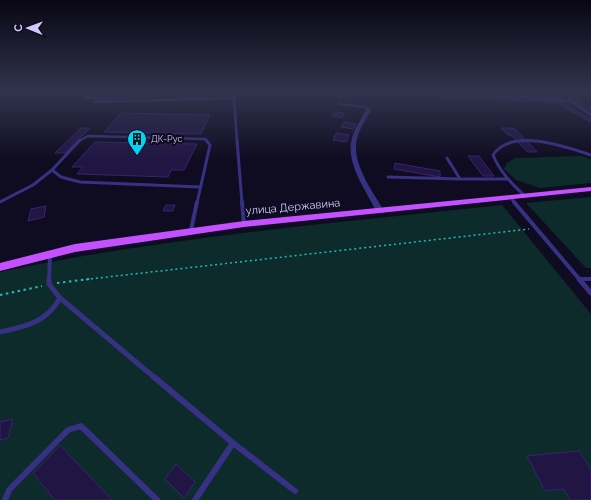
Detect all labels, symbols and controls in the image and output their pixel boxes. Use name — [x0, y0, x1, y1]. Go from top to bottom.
north arrow — [8, 8, 48, 48]
text: С — [12, 23, 25, 32]
building icon: ДК-Рус — [126, 128, 148, 156]
place label: ДК-Рус — [151, 134, 182, 144]
street label: улица Державина — [245, 196, 341, 218]

